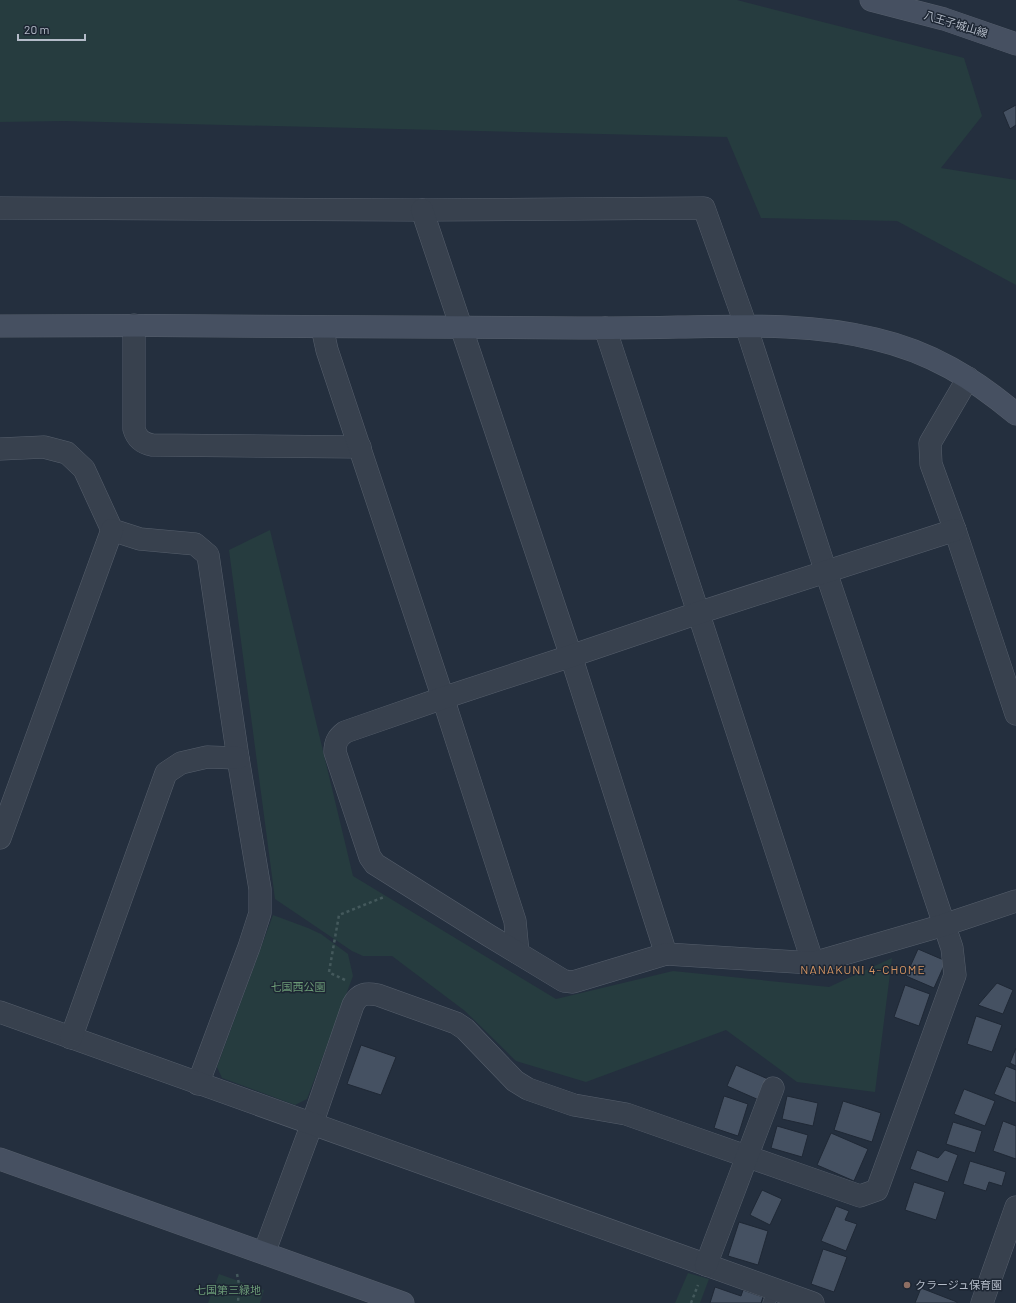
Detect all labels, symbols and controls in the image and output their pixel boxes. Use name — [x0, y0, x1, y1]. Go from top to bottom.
street label: 八王子城山線 — [923, 8, 990, 39]
scale bar — [18, 16, 85, 42]
text: 20 m — [24, 22, 50, 36]
district label: NANAKUNI 4-CHOME — [800, 962, 926, 976]
park label: 七国西公園 — [271, 980, 326, 993]
place label: クラージュ保育園 — [915, 1278, 1002, 1291]
marker: クラージュ保育園 — [902, 1280, 912, 1290]
park label: 七国第三緑地 — [195, 1283, 261, 1296]

